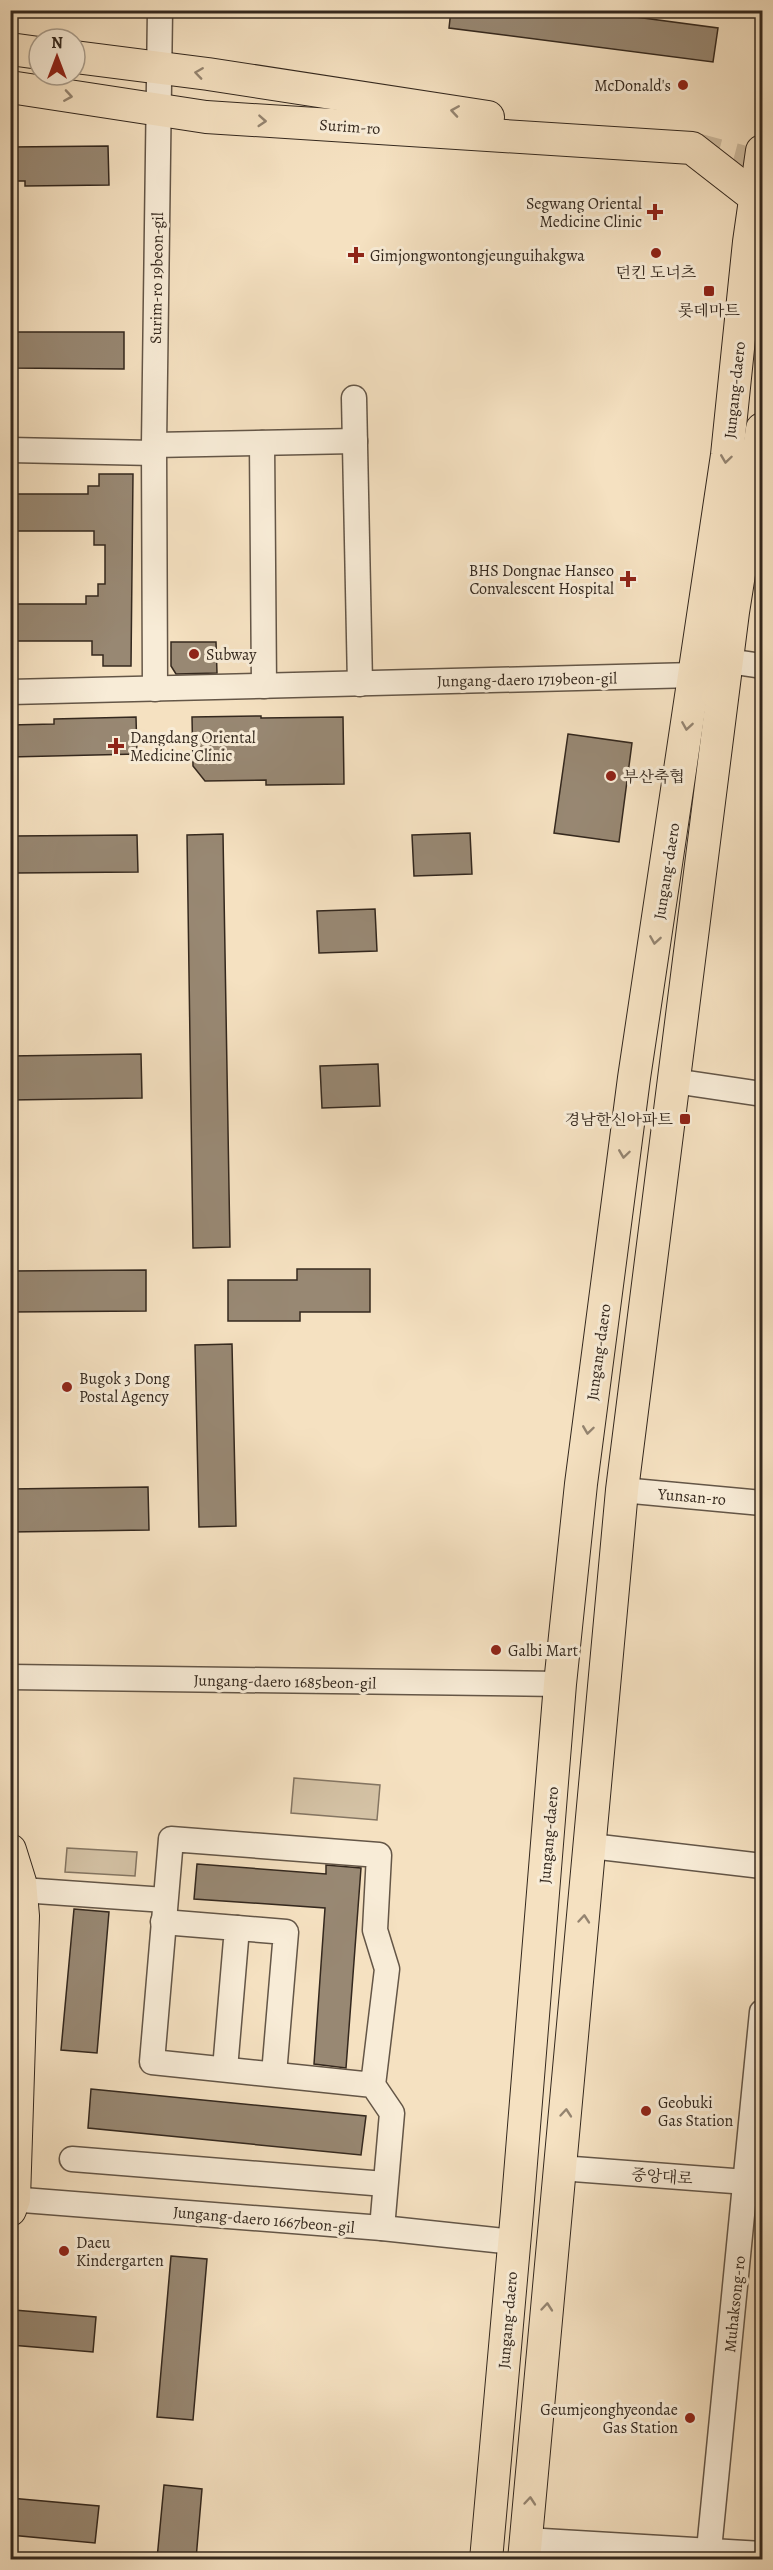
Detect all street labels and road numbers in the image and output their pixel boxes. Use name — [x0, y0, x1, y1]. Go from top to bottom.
street label: Surim-ro — [319, 114, 381, 140]
street label: Surim-ro 19beon-gil — [145, 212, 169, 344]
street label: Jungang-daero — [719, 340, 751, 440]
street label: Jungang-daero 1719beon-gil — [437, 667, 617, 693]
street label: Jungang-daero — [648, 821, 685, 921]
street label: Jungang-daero — [581, 1302, 617, 1402]
street label: Yunsan-ro — [656, 1483, 727, 1511]
street label: Jungang-daero 1685beon-gil — [193, 1669, 377, 1695]
street label: Jungang-daero — [534, 1786, 564, 1885]
street label: 중앙대로 — [630, 2164, 694, 2190]
street label: Jungang-daero 1667beon-gil — [172, 2201, 356, 2239]
street label: Muhaksong-ro — [719, 2255, 751, 2354]
street label: Jungang-daero — [493, 2271, 523, 2370]

